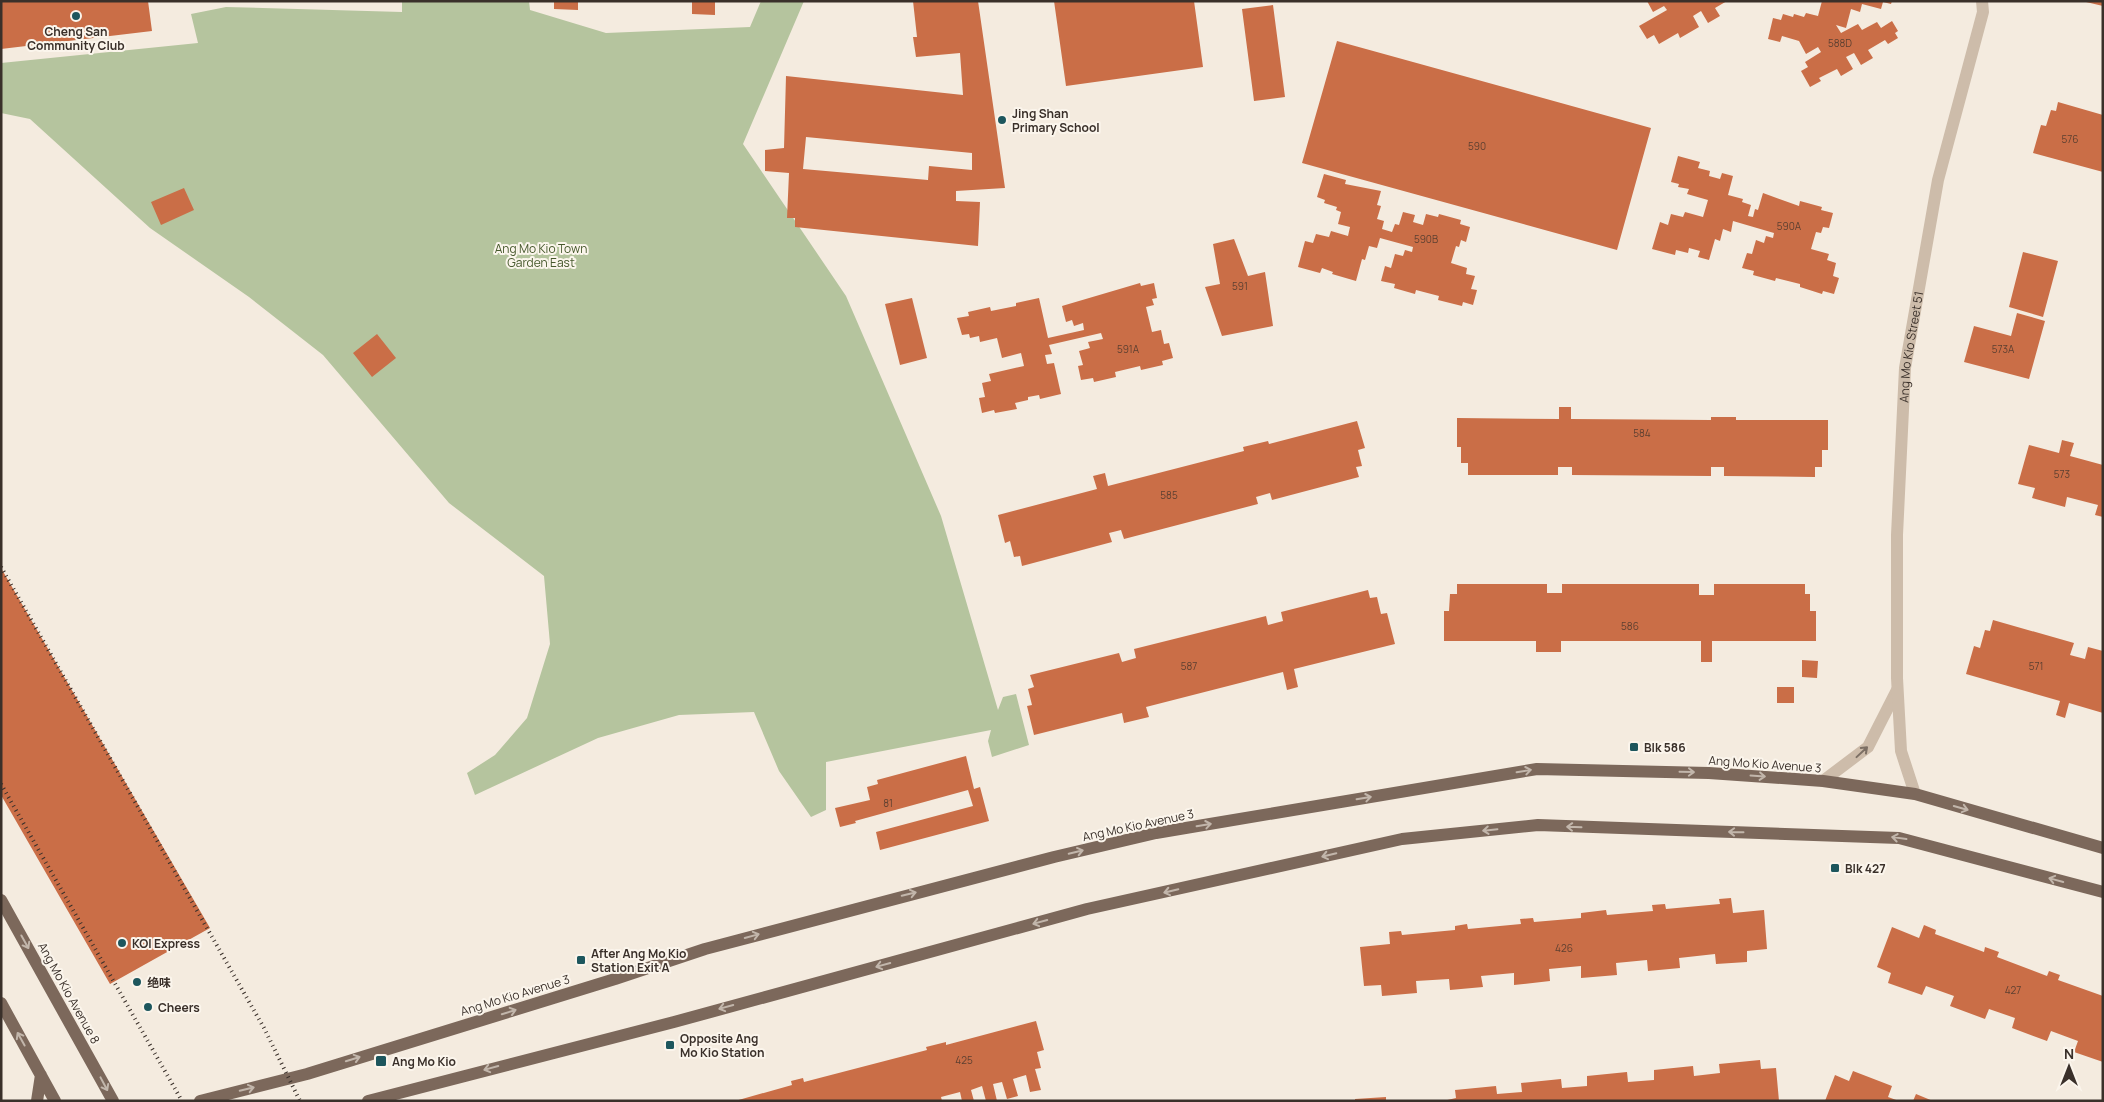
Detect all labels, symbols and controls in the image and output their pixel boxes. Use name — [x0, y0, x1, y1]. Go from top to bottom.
marker: Cheng San Community Club — [70, 10, 82, 22]
place label: Cheng San Community Club — [27, 23, 125, 54]
house number: 588D — [1828, 36, 1852, 50]
place label: Jing Shan Primary School — [1012, 105, 1100, 136]
marker: Jing Shan Primary School — [996, 114, 1008, 126]
house number: 576 — [2061, 132, 2079, 146]
house number: 590 — [1468, 139, 1486, 153]
house number: 590A — [1777, 219, 1802, 233]
house number: 590B — [1414, 232, 1438, 246]
park label: Ang Mo Kio Town Garden East — [495, 240, 587, 271]
house number: 591 — [1232, 279, 1248, 293]
street label: Ang Mo Kio Street 51 — [1895, 290, 1927, 403]
house number: 591A — [1117, 342, 1140, 356]
house number: 573A — [1992, 342, 2015, 356]
house number: 584 — [1633, 426, 1651, 440]
house number: 573 — [2054, 467, 2070, 481]
house number: 585 — [1160, 488, 1178, 502]
house number: 586 — [1621, 619, 1639, 633]
house number: 587 — [1181, 659, 1197, 673]
house number: 571 — [2029, 659, 2043, 673]
place label: Blk 586 — [1644, 739, 1686, 756]
marker: Blk 586 — [1628, 741, 1640, 753]
one-way arrow — [1855, 746, 1868, 758]
street label: Ang Mo Kio Avenue 3 — [1708, 752, 1822, 776]
one-way arrow — [1516, 766, 1532, 776]
one-way arrow — [1678, 768, 1694, 777]
one-way arrow — [1750, 772, 1766, 781]
one-way arrow — [1356, 793, 1372, 803]
house number: 81 — [883, 796, 893, 810]
one-way arrow — [1953, 803, 1969, 813]
street label: Ang Mo Kio Avenue 3 — [1081, 805, 1195, 845]
one-way arrow — [1195, 819, 1211, 829]
one-way arrow — [1566, 822, 1582, 831]
one-way arrow — [1482, 825, 1498, 835]
one-way arrow — [1729, 827, 1745, 837]
one-way arrow — [1891, 833, 1907, 843]
one-way arrow — [1067, 847, 1083, 856]
one-way arrow — [1322, 851, 1338, 860]
place label: Blk 427 — [1845, 860, 1886, 877]
marker: Blk 427 — [1829, 862, 1841, 874]
one-way arrow — [2048, 874, 2064, 884]
one-way arrow — [1163, 887, 1179, 896]
one-way arrow — [900, 889, 916, 899]
one-way arrow — [1033, 918, 1049, 928]
one-way arrow — [743, 931, 759, 941]
one-way arrow — [20, 935, 30, 950]
place label: KOI Express — [132, 935, 201, 952]
marker: KOI Express — [116, 937, 128, 949]
street label: Ang Mo Kio Avenue 8 — [34, 939, 104, 1047]
house number: 426 — [1555, 941, 1573, 955]
place label: After Ang Mo Kio Station Exit A — [591, 945, 687, 976]
marker: After Ang Mo Kio Station Exit A — [575, 954, 587, 966]
one-way arrow — [876, 961, 892, 970]
street label: Ang Mo Kio Avenue 3 — [458, 970, 572, 1020]
place label: 绝味 — [147, 974, 171, 991]
marker: 绝味 — [131, 976, 143, 988]
house number: 427 — [2005, 983, 2021, 997]
place label: Cheers — [158, 999, 200, 1016]
marker: Cheers — [142, 1001, 154, 1013]
one-way arrow — [719, 1003, 735, 1013]
one-way arrow — [500, 1006, 516, 1016]
place label: Opposite Ang Mo Kio Station — [680, 1030, 765, 1061]
one-way arrow — [16, 1031, 26, 1046]
marker: Opposite Ang Mo Kio Station — [664, 1039, 676, 1051]
north arrow — [2044, 1042, 2094, 1092]
text: N — [2064, 1044, 2074, 1063]
place label: Ang Mo Kio — [392, 1053, 456, 1070]
house number: 425 — [955, 1053, 973, 1067]
one-way arrow — [345, 1054, 361, 1064]
marker: Ang Mo Kio — [374, 1054, 388, 1068]
one-way arrow — [483, 1064, 499, 1074]
one-way arrow — [100, 1076, 109, 1091]
one-way arrow — [238, 1084, 254, 1093]

